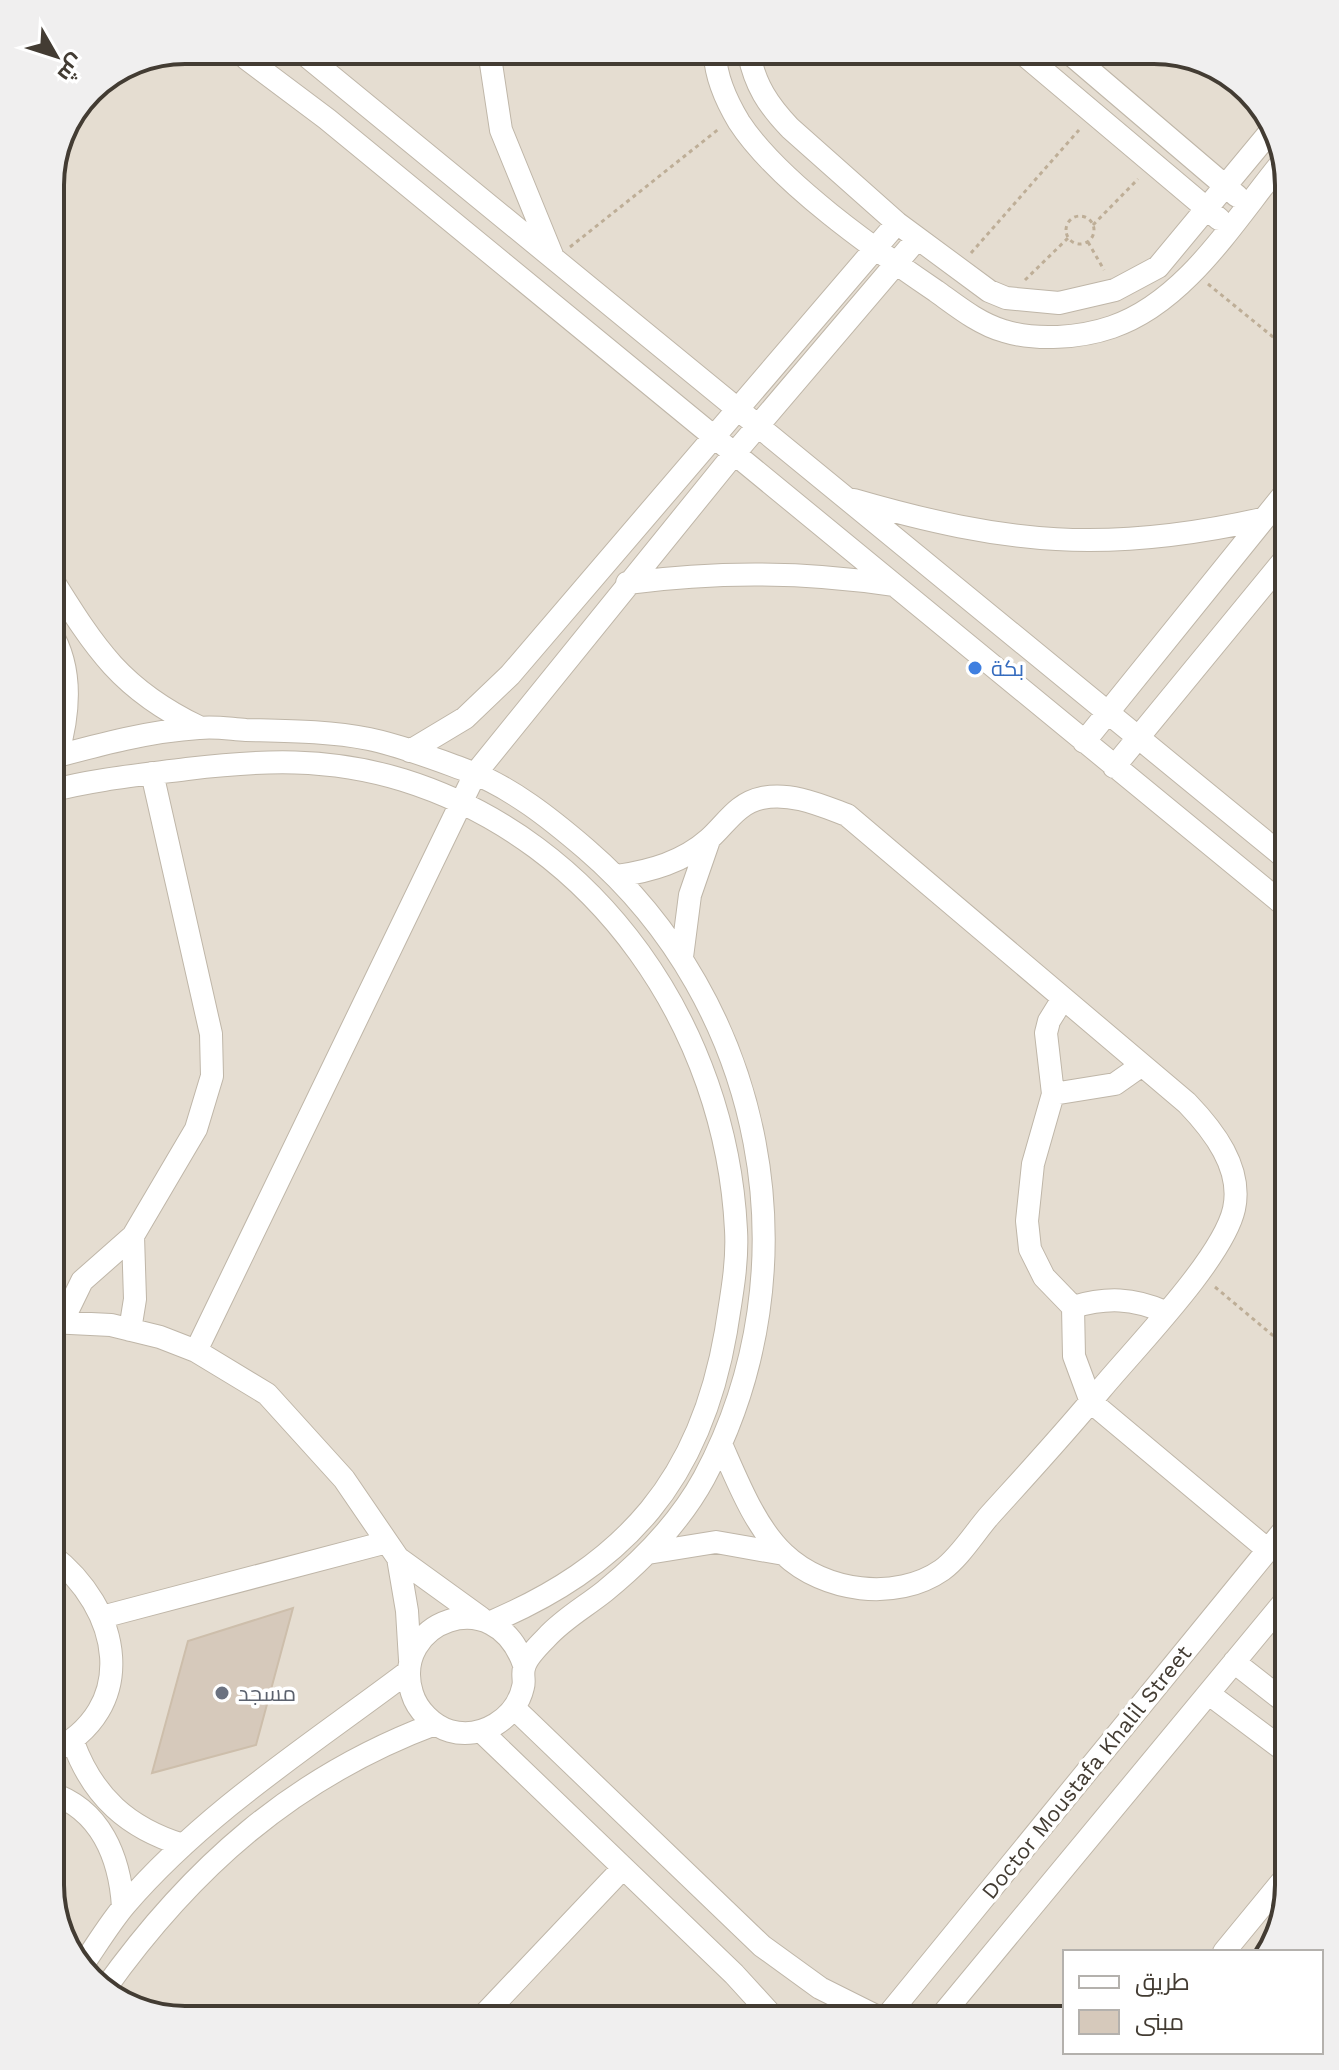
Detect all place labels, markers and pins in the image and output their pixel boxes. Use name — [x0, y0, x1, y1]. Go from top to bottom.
place label: بكة — [991, 656, 1024, 681]
marker: بكة — [966, 659, 984, 677]
place label: مسجد — [238, 1681, 296, 1706]
marker: مسجد — [213, 1684, 231, 1702]

